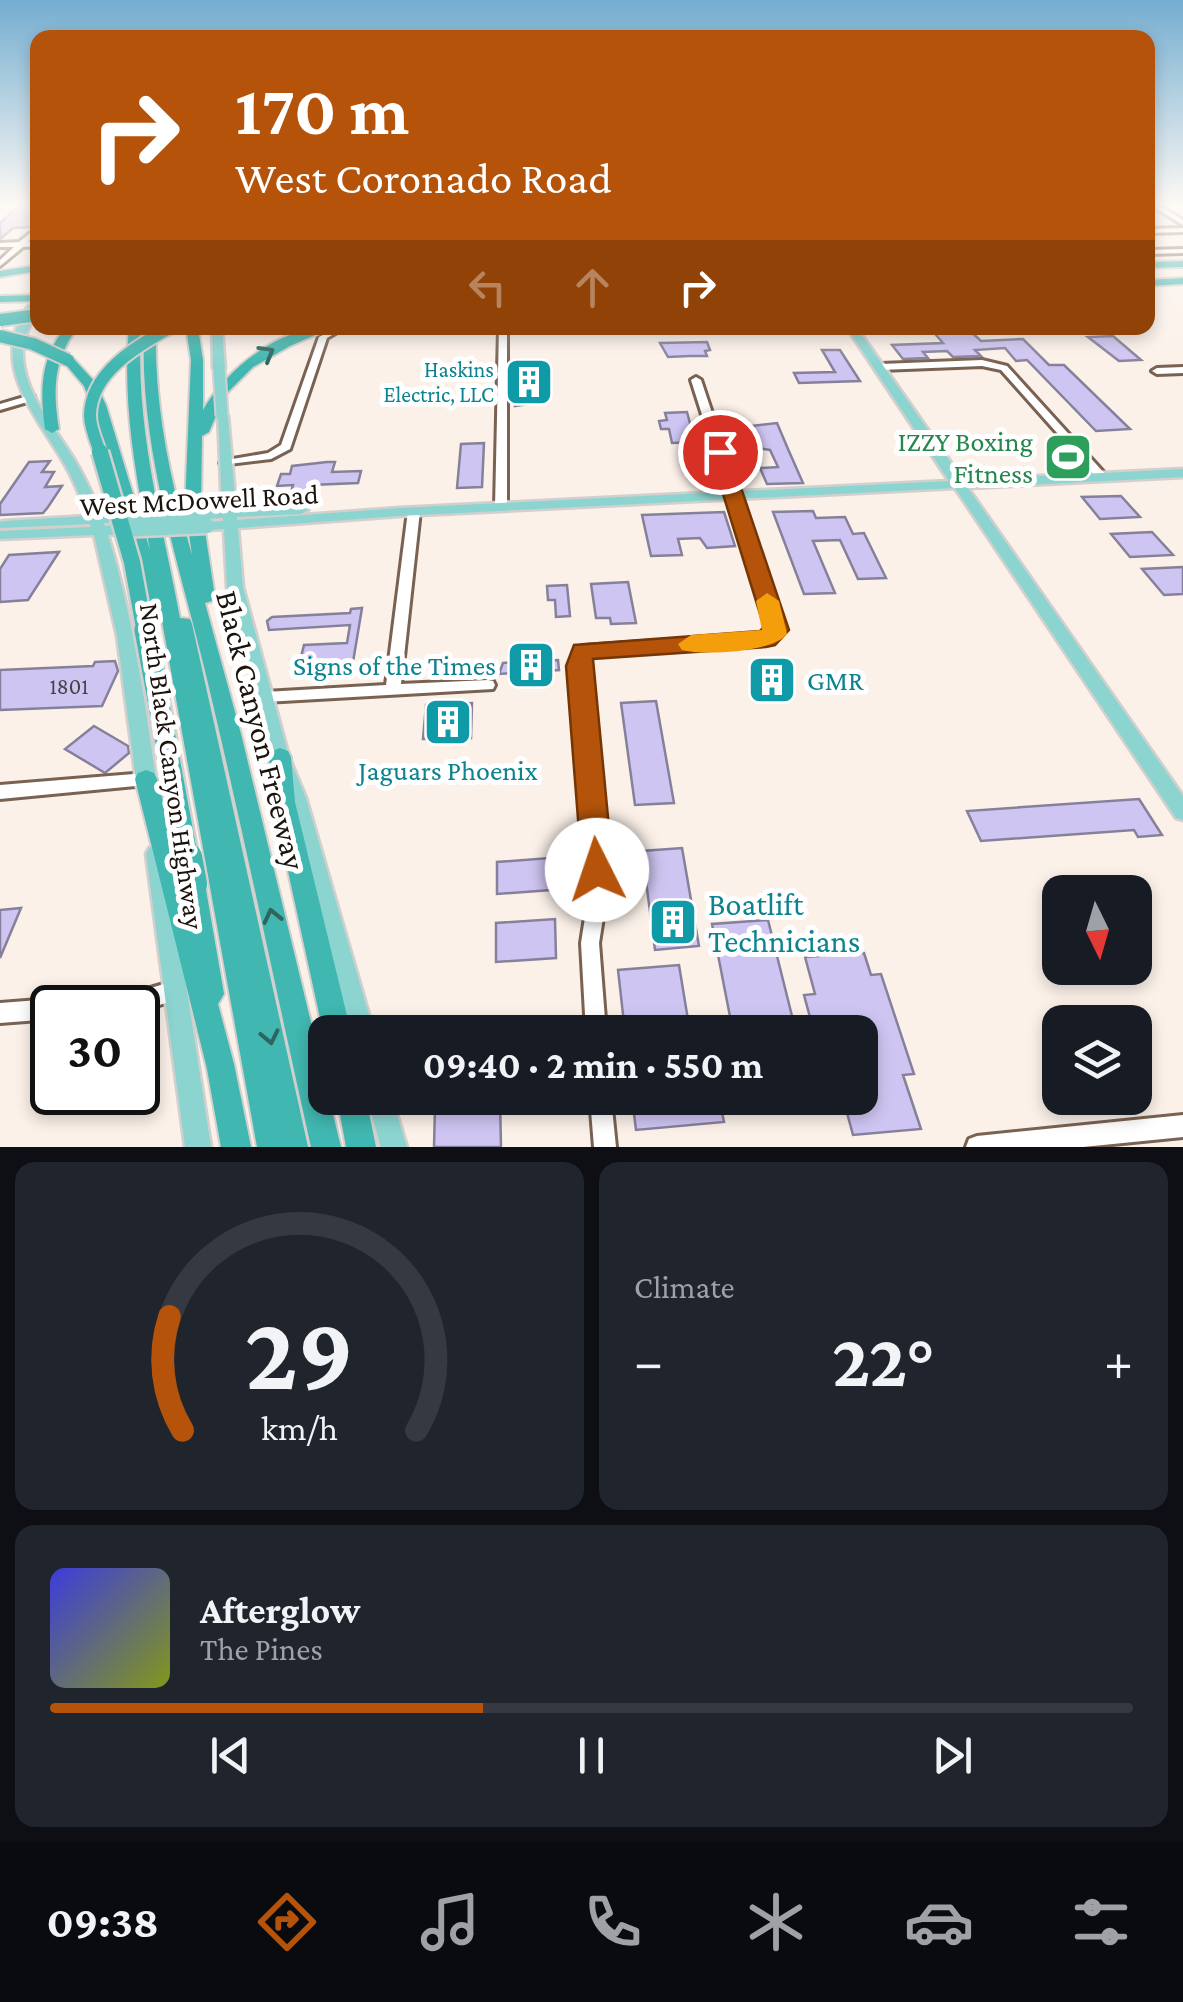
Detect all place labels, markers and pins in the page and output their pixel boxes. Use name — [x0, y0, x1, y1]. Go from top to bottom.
building icon: Haskins Electric, LLC — [503, 356, 555, 408]
place label: Haskins Electric, LLC — [384, 357, 494, 407]
pin — [678, 410, 763, 495]
place label: IZZY Boxing Fitness — [898, 426, 1033, 489]
sports icon: IZZY Boxing Fitness — [1042, 431, 1094, 483]
building icon: Signs of the Times — [505, 639, 557, 691]
place label: Signs of the Times — [293, 650, 496, 681]
building icon: GMR — [746, 654, 798, 706]
place label: GMR — [807, 665, 864, 696]
building icon: Jaguars Phoenix — [422, 696, 474, 748]
place label: Jaguars Phoenix — [355, 755, 538, 786]
place label: Boatlift Technicians — [708, 886, 860, 959]
building icon: Boatlift Technicians — [647, 896, 699, 948]

